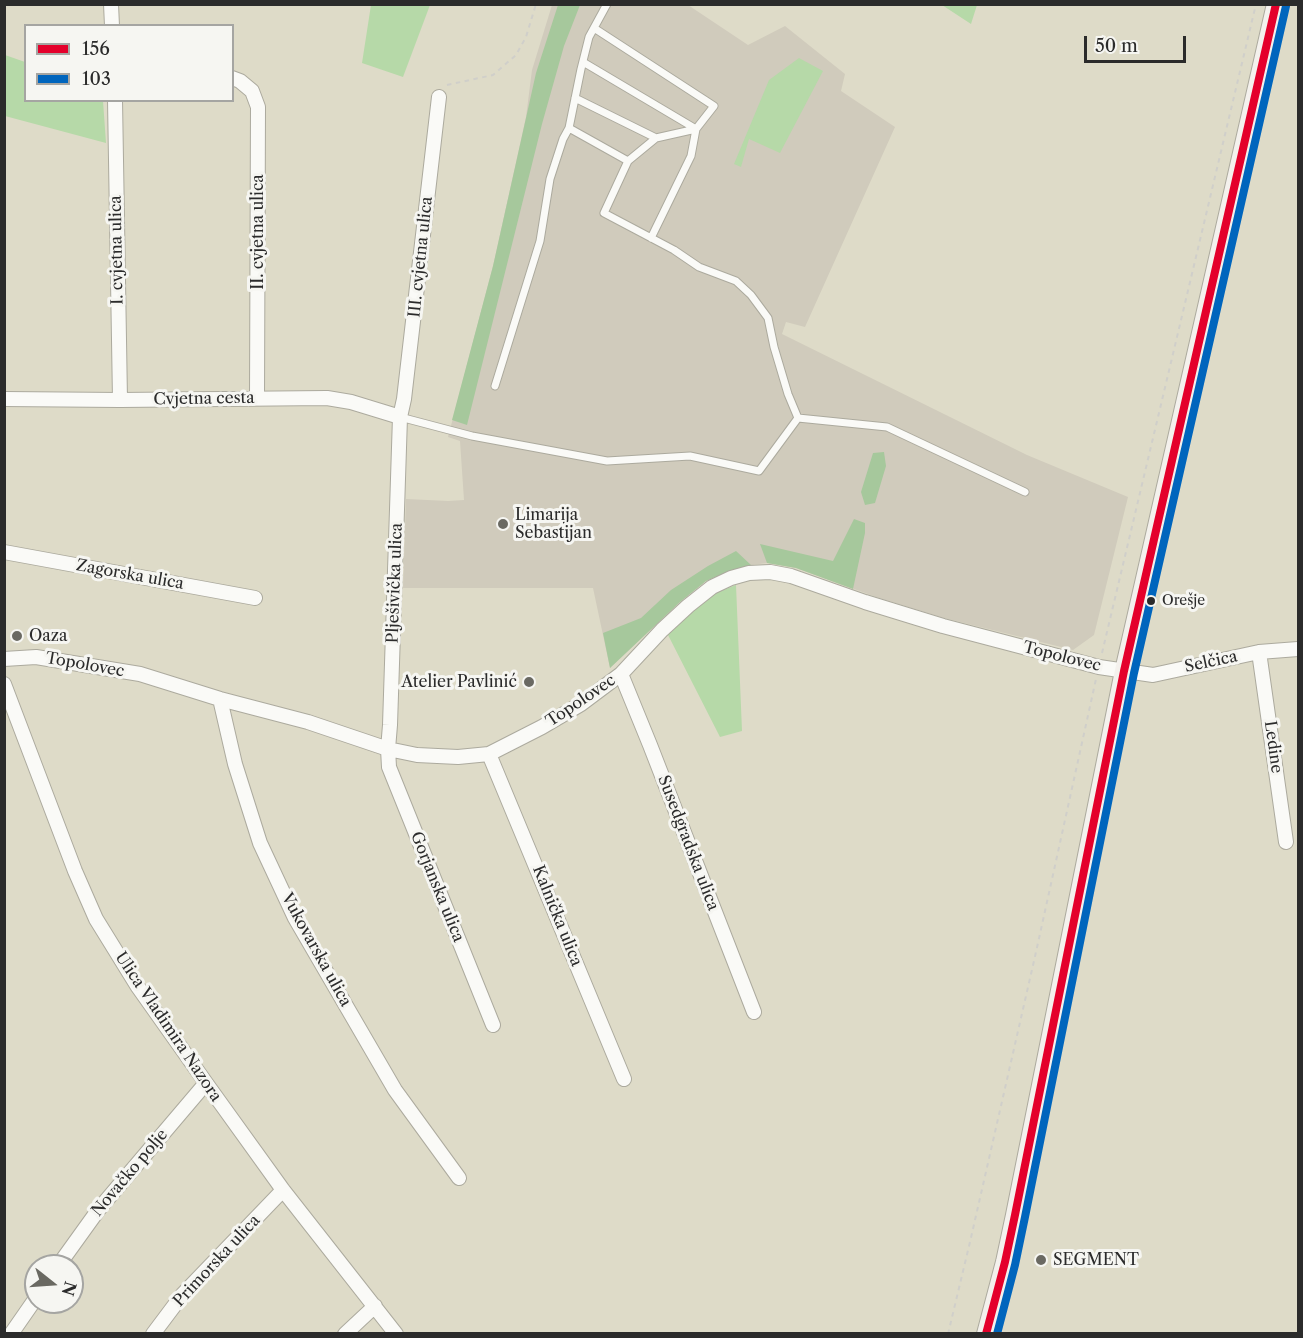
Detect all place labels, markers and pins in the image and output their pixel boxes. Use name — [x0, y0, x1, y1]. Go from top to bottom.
place label: Limarija Sebastijan — [515, 505, 592, 543]
marker: Limarija Sebastijan — [496, 517, 510, 531]
place label: Orešje — [1162, 593, 1205, 609]
marker: Orešje — [1145, 595, 1157, 607]
place label: Oaza — [29, 626, 67, 646]
marker: Oaza — [10, 629, 24, 643]
place label: Atelier Pavlinić — [401, 672, 517, 692]
marker: Atelier Pavlinić — [522, 675, 536, 689]
place label: SEGMENT — [1053, 1250, 1139, 1270]
marker: SEGMENT — [1034, 1253, 1048, 1267]

